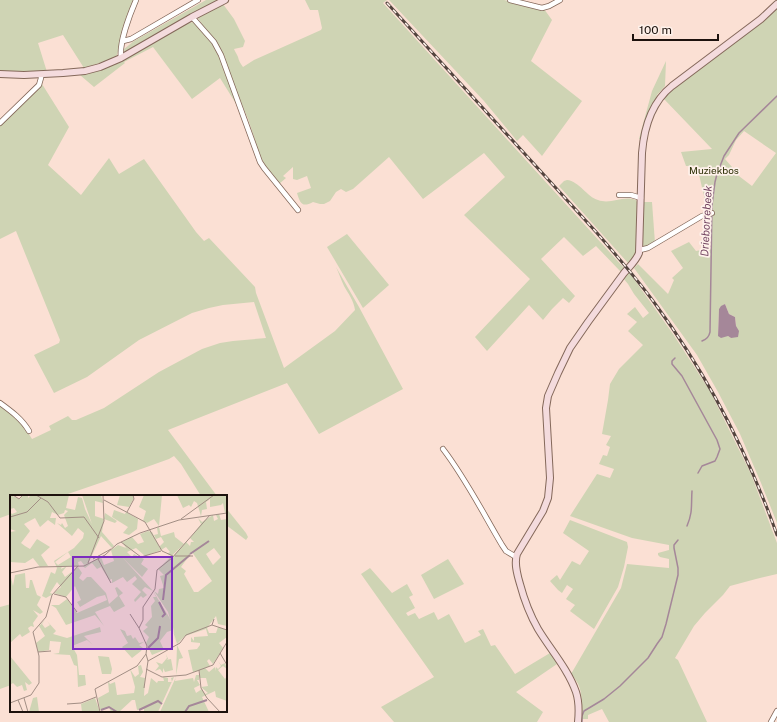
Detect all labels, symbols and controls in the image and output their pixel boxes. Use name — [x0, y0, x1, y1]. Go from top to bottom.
scale bar — [633, 16, 718, 42]
text: 100 m — [639, 23, 672, 37]
park label: Muziekbos — [689, 164, 739, 176]
water label: Drieborrebeek — [698, 185, 714, 257]
inset map — [10, 495, 227, 712]

